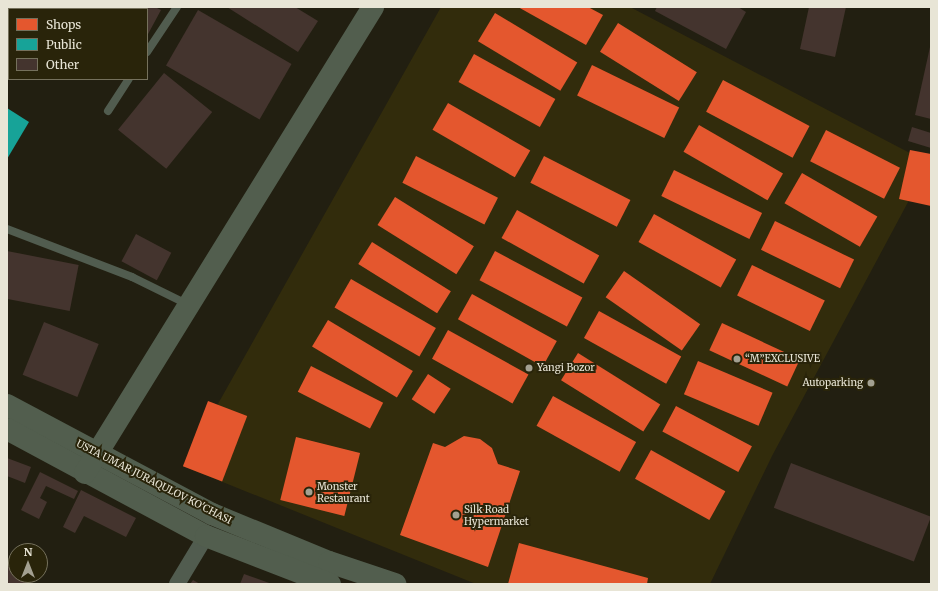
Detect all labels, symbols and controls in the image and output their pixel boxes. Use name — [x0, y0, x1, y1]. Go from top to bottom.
legend — [8, 8, 148, 80]
text: Shops — [46, 17, 81, 32]
text: Public — [46, 37, 82, 52]
text: Other — [46, 57, 79, 72]
place label: “M”EXCLUSIVE — [745, 353, 820, 365]
marker: “M”EXCLUSIVE — [732, 354, 742, 364]
place label: Yangi Bozor — [537, 362, 595, 374]
marker: Yangi Bozor — [524, 363, 534, 373]
place label: Autoparking — [802, 377, 863, 389]
marker: Autoparking — [866, 378, 876, 388]
street label: USTA UMAR JURAQULOV KO'CHASI — [74, 437, 234, 527]
place label: Monster Restaurant — [317, 480, 370, 504]
marker: Monster Restaurant — [304, 487, 314, 497]
place label: Silk Road Hypermarket — [464, 503, 529, 526]
marker: Silk Road Hypermarket — [451, 510, 461, 520]
north arrow — [8, 543, 48, 583]
text: N — [24, 545, 32, 559]

